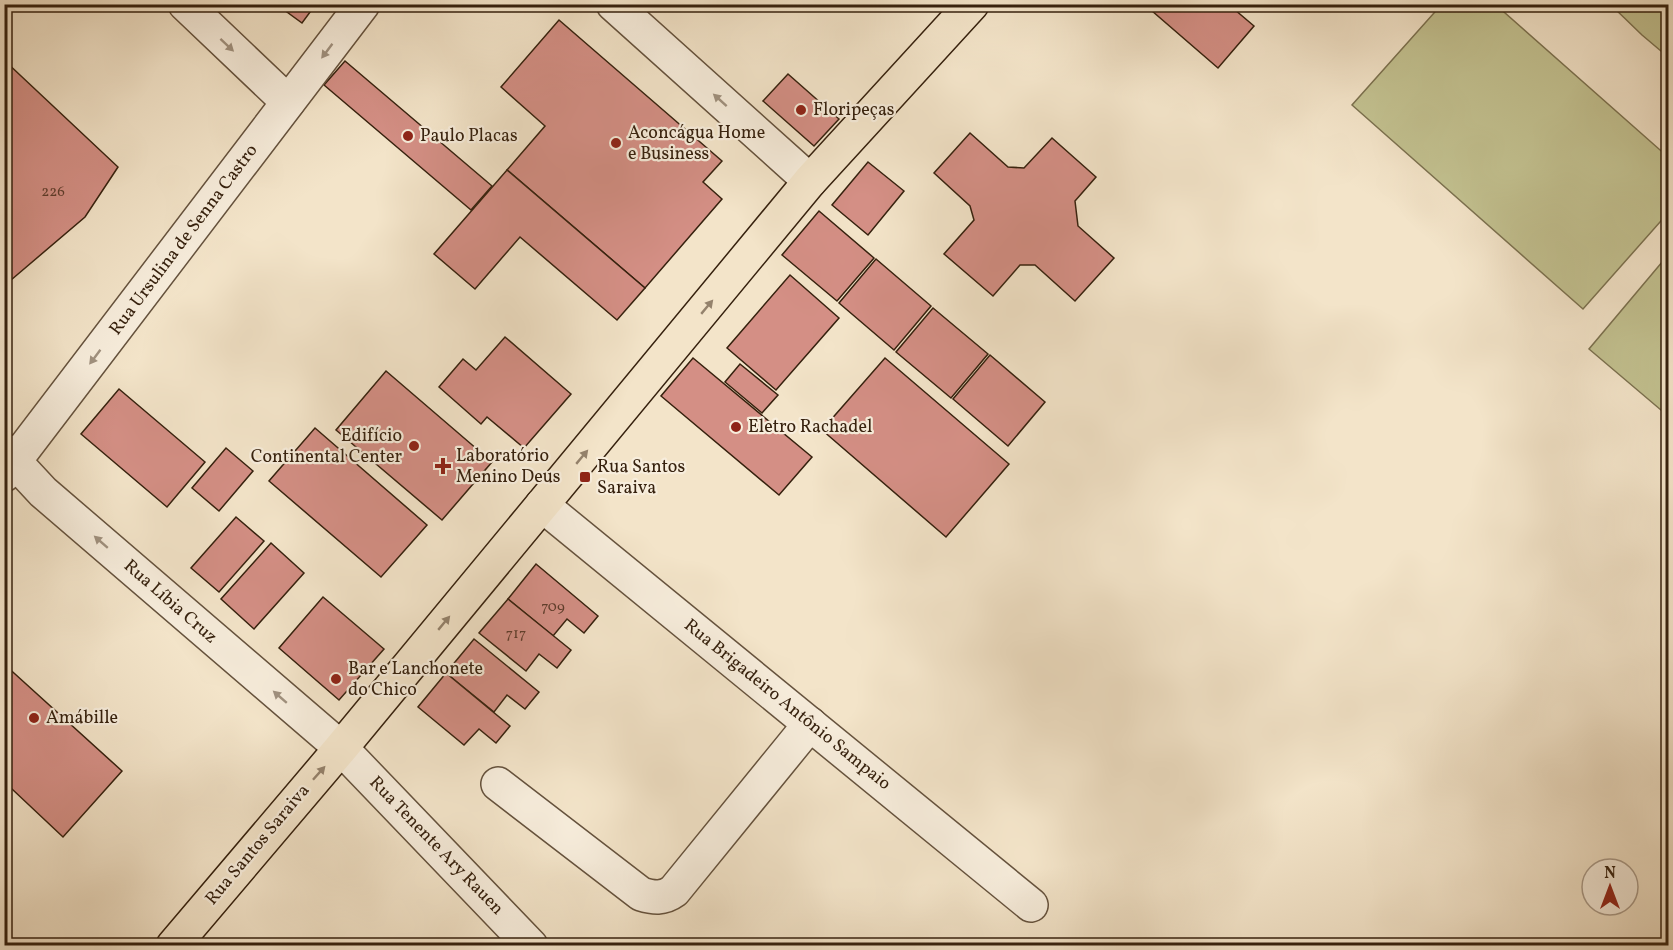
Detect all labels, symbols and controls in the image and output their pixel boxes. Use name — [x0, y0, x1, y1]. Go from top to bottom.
one-way arrow — [220, 37, 234, 51]
one-way arrow — [321, 43, 334, 59]
one-way arrow — [713, 94, 728, 107]
place label: Floripeças — [813, 98, 895, 123]
marker: Floripeças — [794, 103, 808, 117]
place label: Aconcágua Home e Business — [628, 121, 765, 167]
place label: Paulo Placas — [420, 124, 518, 149]
marker: Paulo Placas — [401, 129, 415, 143]
marker: Aconcágua Home e Business — [609, 136, 623, 150]
street label: Rua Ursulina de Senna Castro — [104, 139, 264, 341]
house number: 226 — [41, 182, 65, 203]
one-way arrow — [700, 300, 713, 315]
one-way arrow — [89, 349, 101, 365]
place label: Eletro Rachadel — [748, 415, 872, 440]
marker: Eletro Rachadel — [729, 420, 743, 434]
place label: Edifício Continental Center — [251, 424, 402, 470]
marker: Edifício Continental Center — [407, 439, 421, 453]
place label: Laboratório Menino Deus — [456, 444, 561, 490]
one-way arrow — [576, 449, 589, 465]
place label: Rua Santos Saraiva — [597, 455, 685, 501]
marker: Laboratório Menino Deus — [434, 457, 452, 475]
marker: Rua Santos Saraiva — [578, 470, 592, 484]
one-way arrow — [94, 536, 109, 549]
street label: Rua Líbia Cruz — [118, 554, 222, 650]
house number: 709 — [541, 597, 565, 618]
street label: Rua Brigadeiro Antônio Sampaio — [678, 614, 896, 796]
one-way arrow — [438, 615, 451, 631]
house number: 717 — [506, 624, 526, 645]
place label: Bar e Lanchonete do Chico — [348, 657, 483, 703]
marker: Bar e Lanchonete do Chico — [329, 672, 343, 686]
one-way arrow — [273, 690, 288, 703]
place label: Amábille — [46, 706, 118, 731]
marker: Amábille — [27, 711, 41, 725]
one-way arrow — [312, 765, 326, 780]
street label: Rua Tenente Ary Rauen — [363, 771, 509, 921]
street label: Rua Santos Saraiva — [200, 779, 316, 911]
north arrow — [1580, 857, 1640, 917]
text: N — [1604, 863, 1616, 885]

